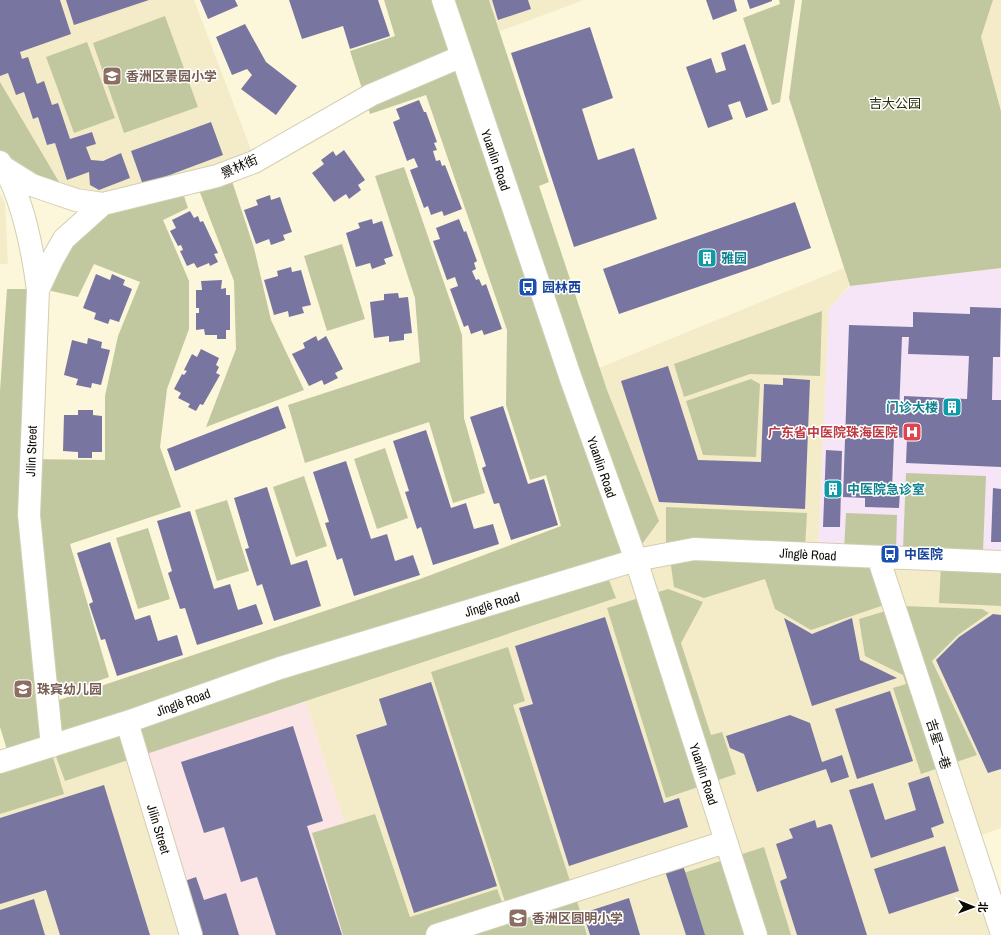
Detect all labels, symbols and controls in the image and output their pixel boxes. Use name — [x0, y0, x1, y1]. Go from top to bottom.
school or university icon: 香洲区景园小学 — [101, 65, 123, 87]
place label: 香洲区景园小学 — [126, 68, 217, 85]
park label: 吉大公园 — [869, 95, 921, 112]
street label: Yuanlin Road — [477, 127, 514, 193]
street label: 景林街 — [218, 151, 260, 182]
building icon: 雅园 — [696, 247, 718, 269]
place label: 雅园 — [721, 250, 747, 267]
bus stop icon: 园林西 — [517, 276, 539, 298]
place label: 园林西 — [542, 279, 581, 296]
building icon: 门诊大楼 — [941, 396, 963, 418]
place label: 门诊大楼 — [886, 399, 938, 416]
hospital icon: 广东省中医院珠海医院 — [901, 421, 923, 443]
place label: 广东省中医院珠海医院 — [768, 424, 898, 441]
street label: Jilin Street — [22, 425, 41, 477]
street label: Yuanlin Road — [583, 434, 620, 500]
building icon: 中医院急诊室 — [822, 478, 844, 500]
place label: 中医院急诊室 — [847, 481, 925, 498]
bus stop icon: 中医院 — [879, 543, 901, 565]
street label: Jǐnglè Road — [779, 545, 837, 564]
place label: 中医院 — [904, 546, 943, 563]
street label: Jǐnglè Road — [462, 588, 522, 621]
school or university icon: 珠宾幼儿园 — [12, 678, 34, 700]
place label: 珠宾幼儿园 — [37, 681, 102, 698]
street label: Jǐnglè Road — [154, 685, 213, 720]
street label: 吉星一巷 — [922, 717, 955, 772]
street label: Yuanlin Road — [686, 741, 722, 807]
street label: Jilin Street — [143, 802, 174, 856]
north arrow — [953, 887, 993, 927]
text: 北 — [976, 902, 990, 913]
school or university icon: 香洲区圆明小学 — [507, 907, 529, 929]
place label: 香洲区圆明小学 — [532, 910, 623, 927]

